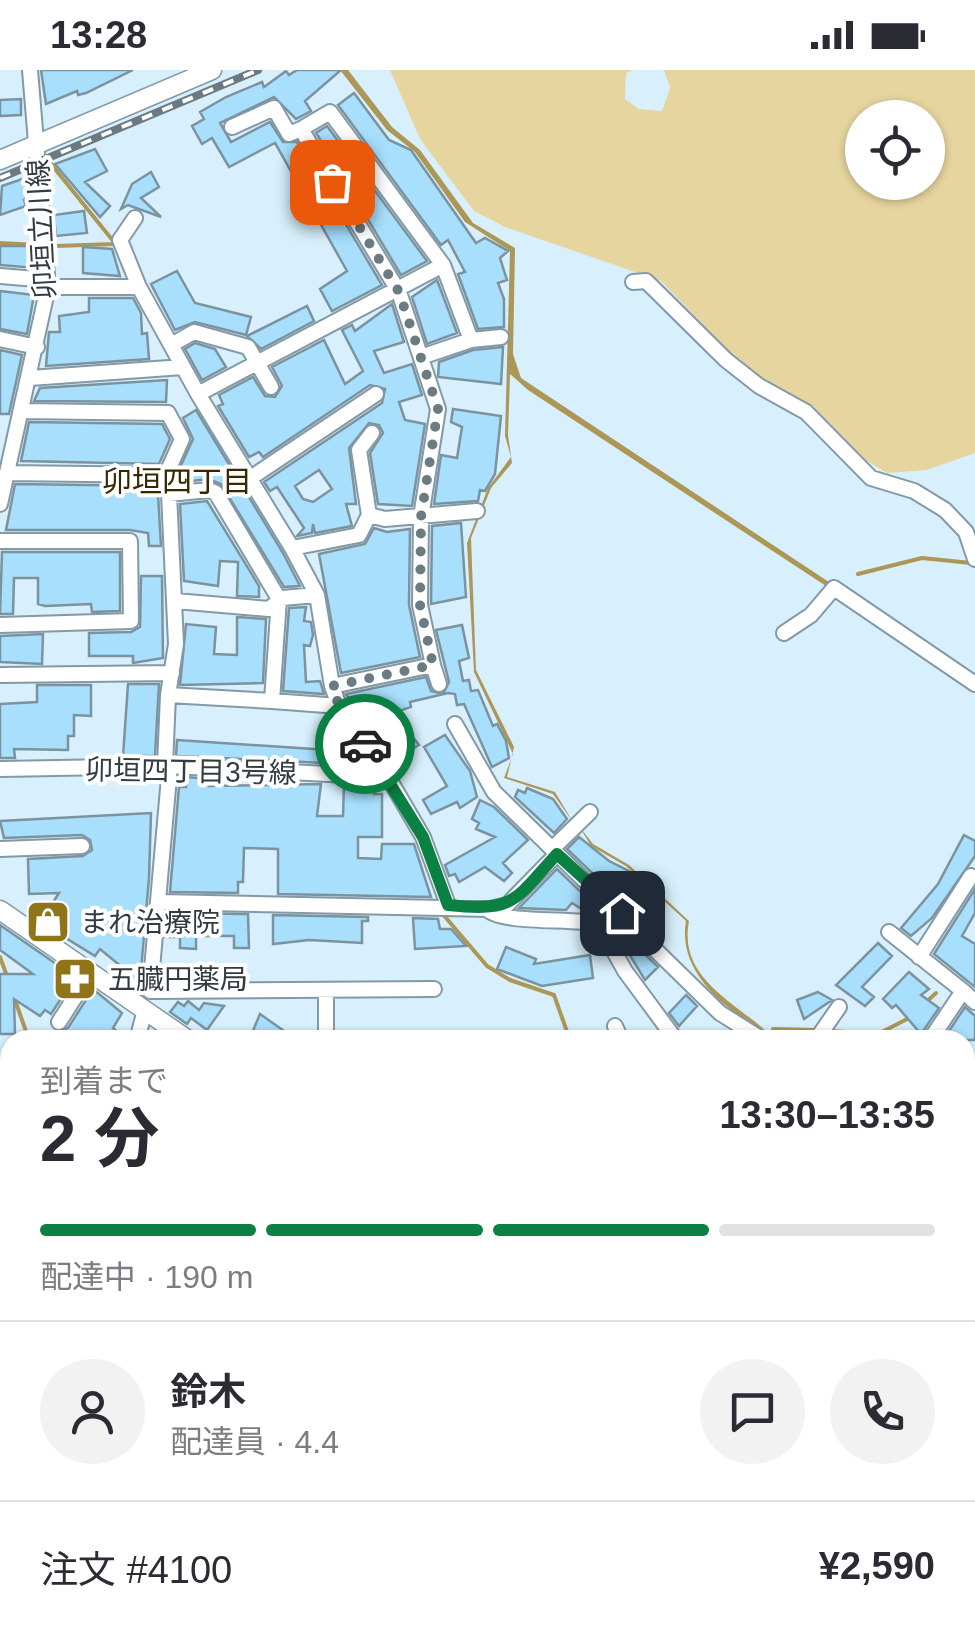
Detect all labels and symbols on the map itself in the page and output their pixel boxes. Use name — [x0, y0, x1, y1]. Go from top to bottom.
pin — [290, 140, 375, 225]
street label: 卯垣立川線 — [22, 158, 61, 300]
district label: 卯垣四丁目 — [102, 465, 252, 498]
courier — [315, 694, 415, 794]
street label: 卯垣四丁目3号線 — [85, 754, 297, 789]
pin — [580, 871, 665, 956]
shop icon: まれ治療院 — [25, 899, 71, 945]
place label: まれ治療院 — [80, 907, 220, 938]
pharmacy icon: 五臓円薬局 — [52, 956, 98, 1002]
place label: 五臓円薬局 — [108, 964, 248, 995]

